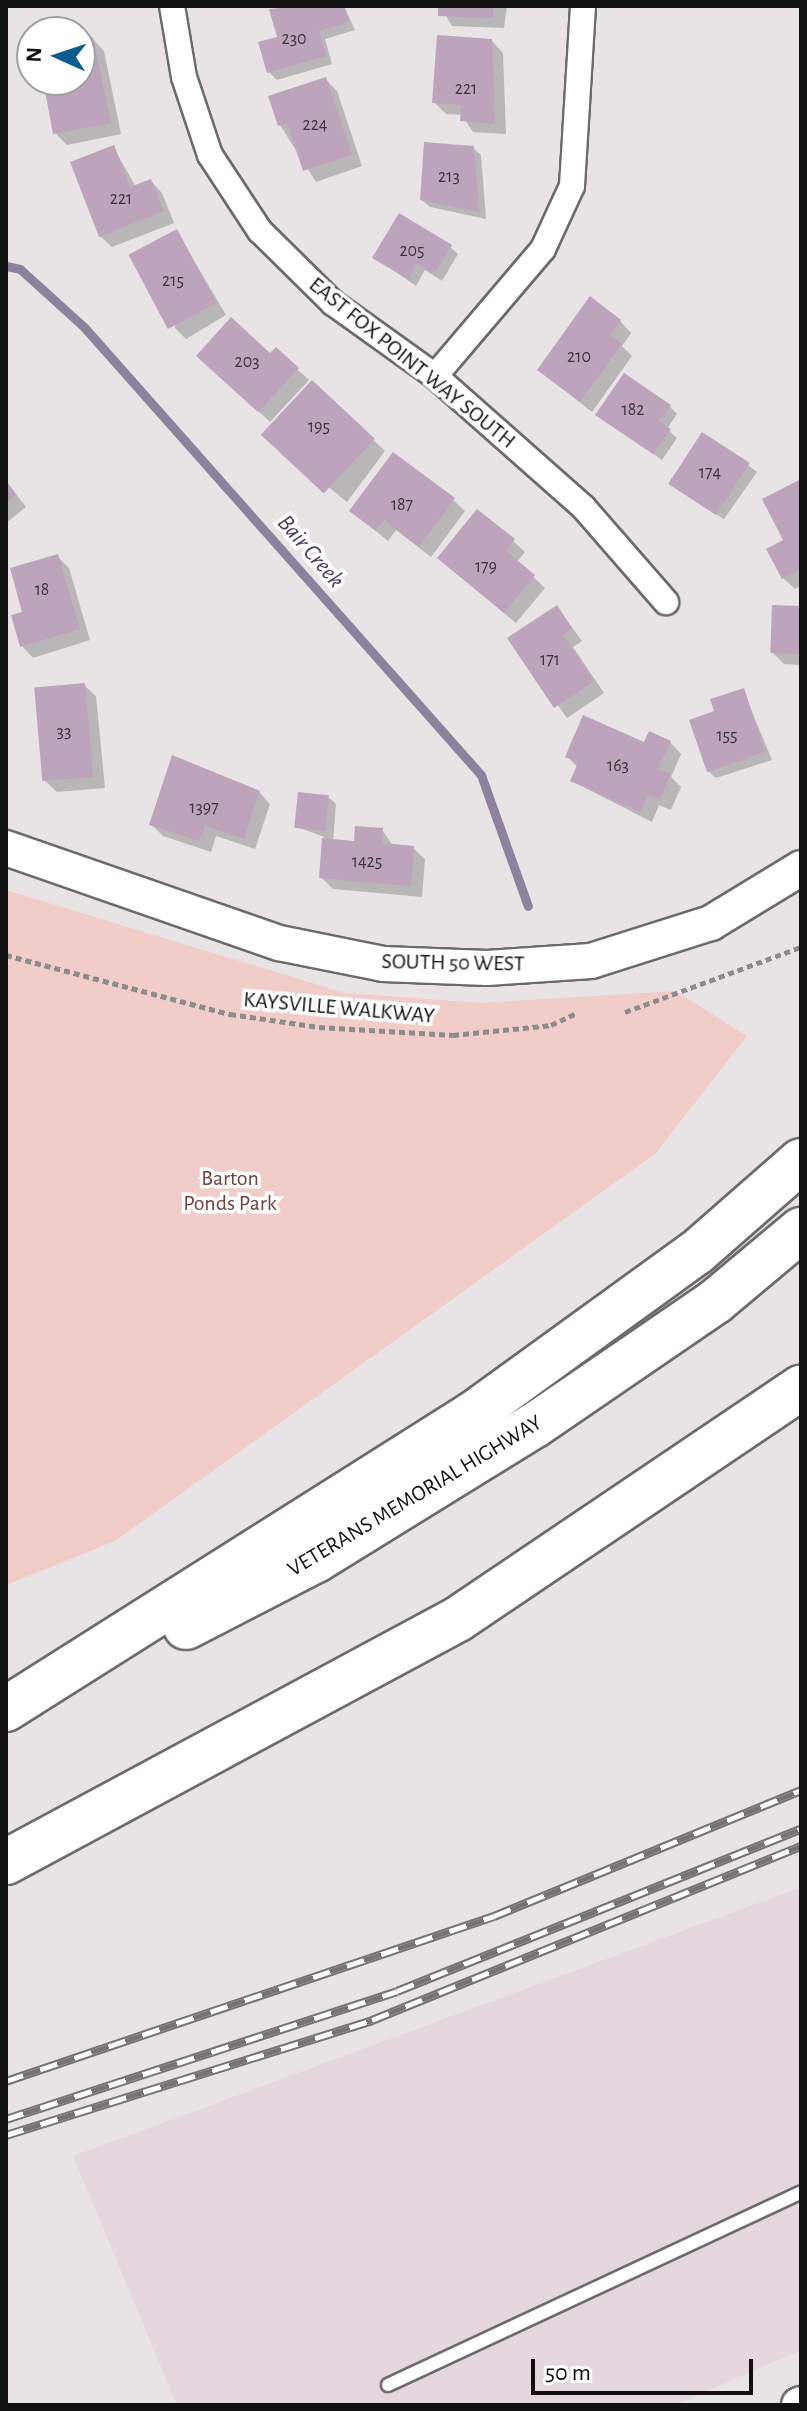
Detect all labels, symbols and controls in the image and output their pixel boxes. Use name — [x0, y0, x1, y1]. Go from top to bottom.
north arrow — [16, 16, 96, 96]
house number: 230 — [281, 28, 307, 50]
text: N — [23, 47, 45, 63]
house number: 221 — [455, 78, 477, 100]
house number: 224 — [302, 114, 328, 136]
house number: 213 — [438, 166, 460, 188]
house number: 221 — [110, 188, 132, 210]
house number: 205 — [399, 240, 425, 262]
house number: 215 — [162, 270, 184, 292]
street label: EAST FOX POINT WAY SOUTH — [303, 272, 521, 454]
house number: 210 — [567, 346, 591, 368]
house number: 203 — [234, 351, 260, 373]
house number: 182 — [622, 399, 644, 421]
house number: 195 — [308, 416, 330, 438]
house number: 174 — [699, 462, 721, 484]
house number: 187 — [391, 494, 413, 516]
water label: Bair Creek — [270, 509, 350, 595]
house number: 179 — [475, 556, 497, 578]
house number: 18 — [35, 579, 49, 601]
house number: 171 — [540, 649, 560, 671]
house number: 33 — [57, 721, 71, 743]
house number: 155 — [716, 725, 738, 747]
house number: 163 — [607, 755, 629, 777]
house number: 1397 — [189, 797, 219, 819]
house number: 1425 — [352, 851, 382, 873]
street label: SOUTH 50 WEST — [381, 949, 525, 977]
street label: KAYSVILLE WALKWAY — [242, 986, 436, 1030]
park label: Barton Ponds Park — [183, 1165, 277, 1216]
street label: VETERANS MEMORIAL HIGHWAY — [283, 1409, 547, 1583]
scale bar — [535, 2343, 757, 2393]
text: 50 m — [545, 2361, 591, 2385]

